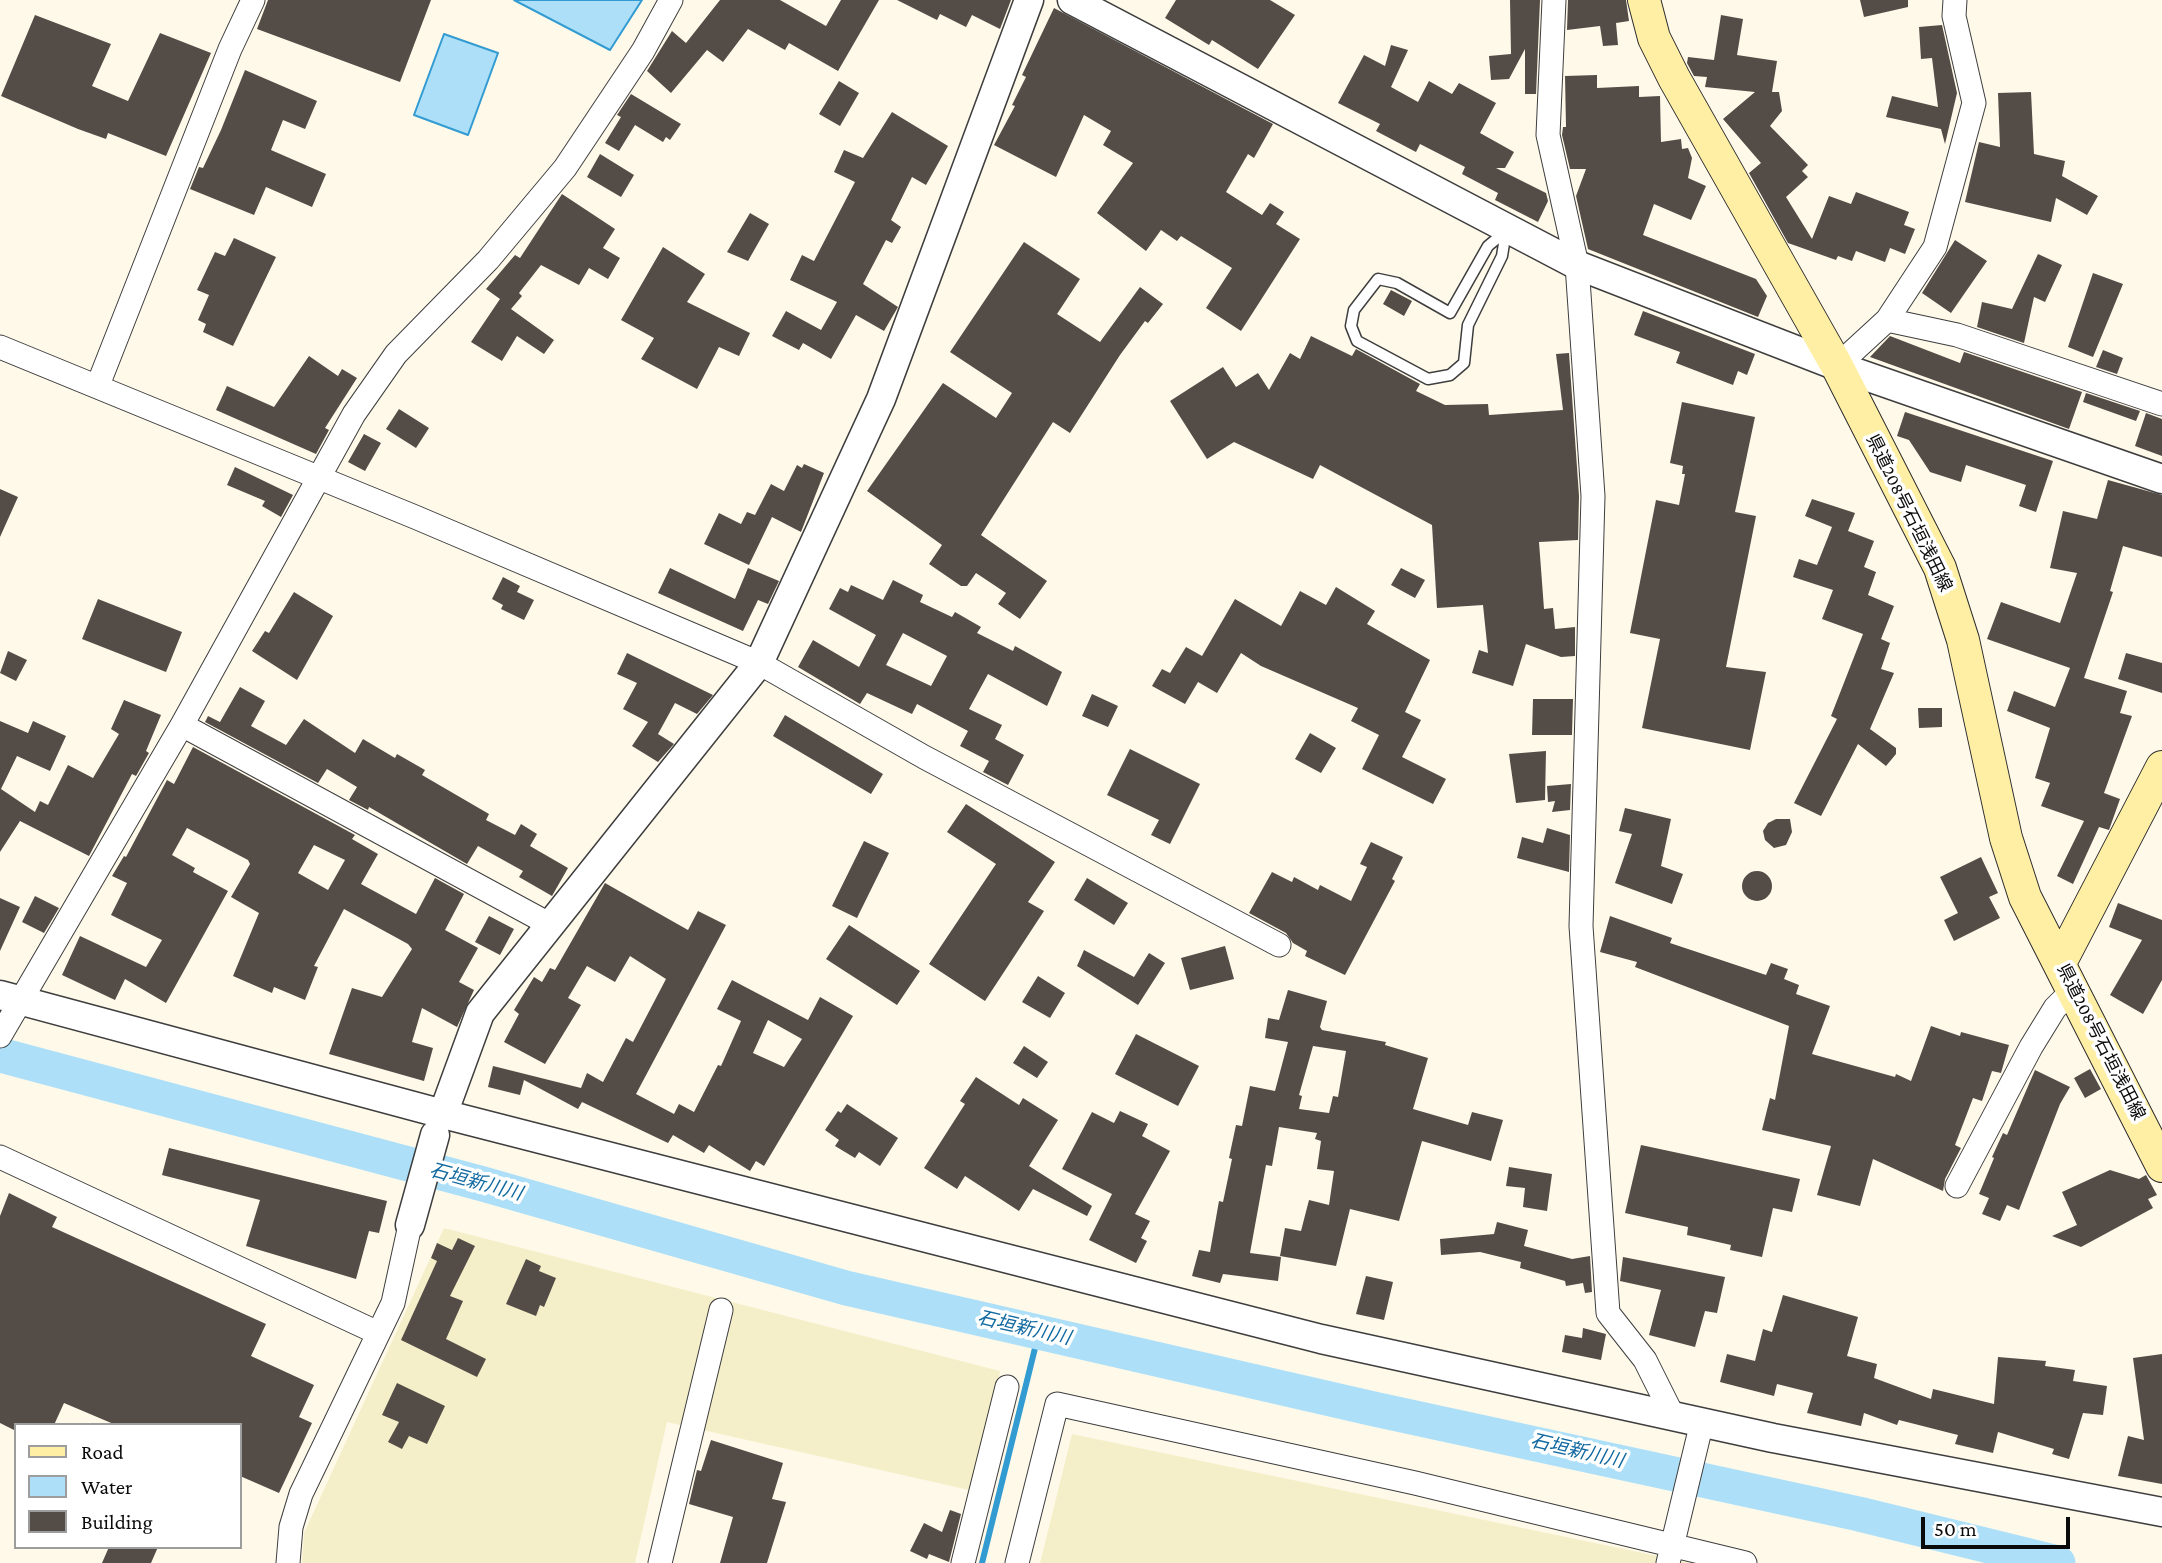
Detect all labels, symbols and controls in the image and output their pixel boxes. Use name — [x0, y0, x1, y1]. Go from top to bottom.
street label: 県道208号石垣浅田線 — [1861, 431, 1957, 595]
street label: 県道208号石垣浅田線 — [2052, 960, 2150, 1124]
water label: 石垣新川川 — [427, 1159, 525, 1205]
water label: 石垣新川川 — [975, 1306, 1073, 1350]
legend — [14, 1423, 242, 1549]
water label: 石垣新川川 — [1528, 1429, 1626, 1473]
text: Road — [81, 1440, 124, 1464]
text: Water — [81, 1475, 133, 1499]
scale bar — [1924, 1504, 2073, 1548]
text: Building — [81, 1510, 153, 1534]
text: 50 m — [1934, 1517, 1977, 1541]

